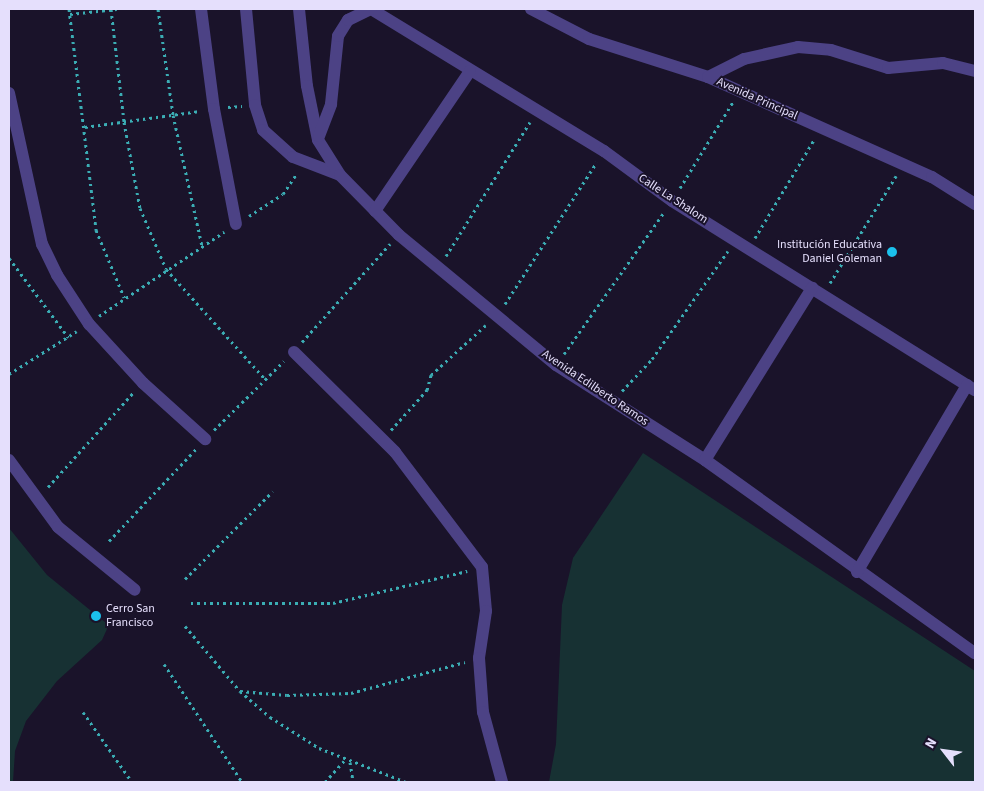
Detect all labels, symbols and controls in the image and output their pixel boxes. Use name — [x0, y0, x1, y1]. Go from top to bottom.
street label: Avenida Principal — [714, 75, 800, 123]
street label: Calle La Shalom — [635, 171, 711, 227]
place label: Institución Educativa Daniel Goleman — [777, 238, 882, 266]
marker: Institución Educativa Daniel Goleman — [886, 246, 898, 258]
street label: Avenida Edilberto Ramos — [539, 347, 651, 429]
place label: Cerro San Francisco — [106, 602, 155, 630]
marker: Cerro San Francisco — [90, 610, 102, 622]
north arrow — [919, 726, 969, 776]
text: N — [920, 734, 942, 753]

